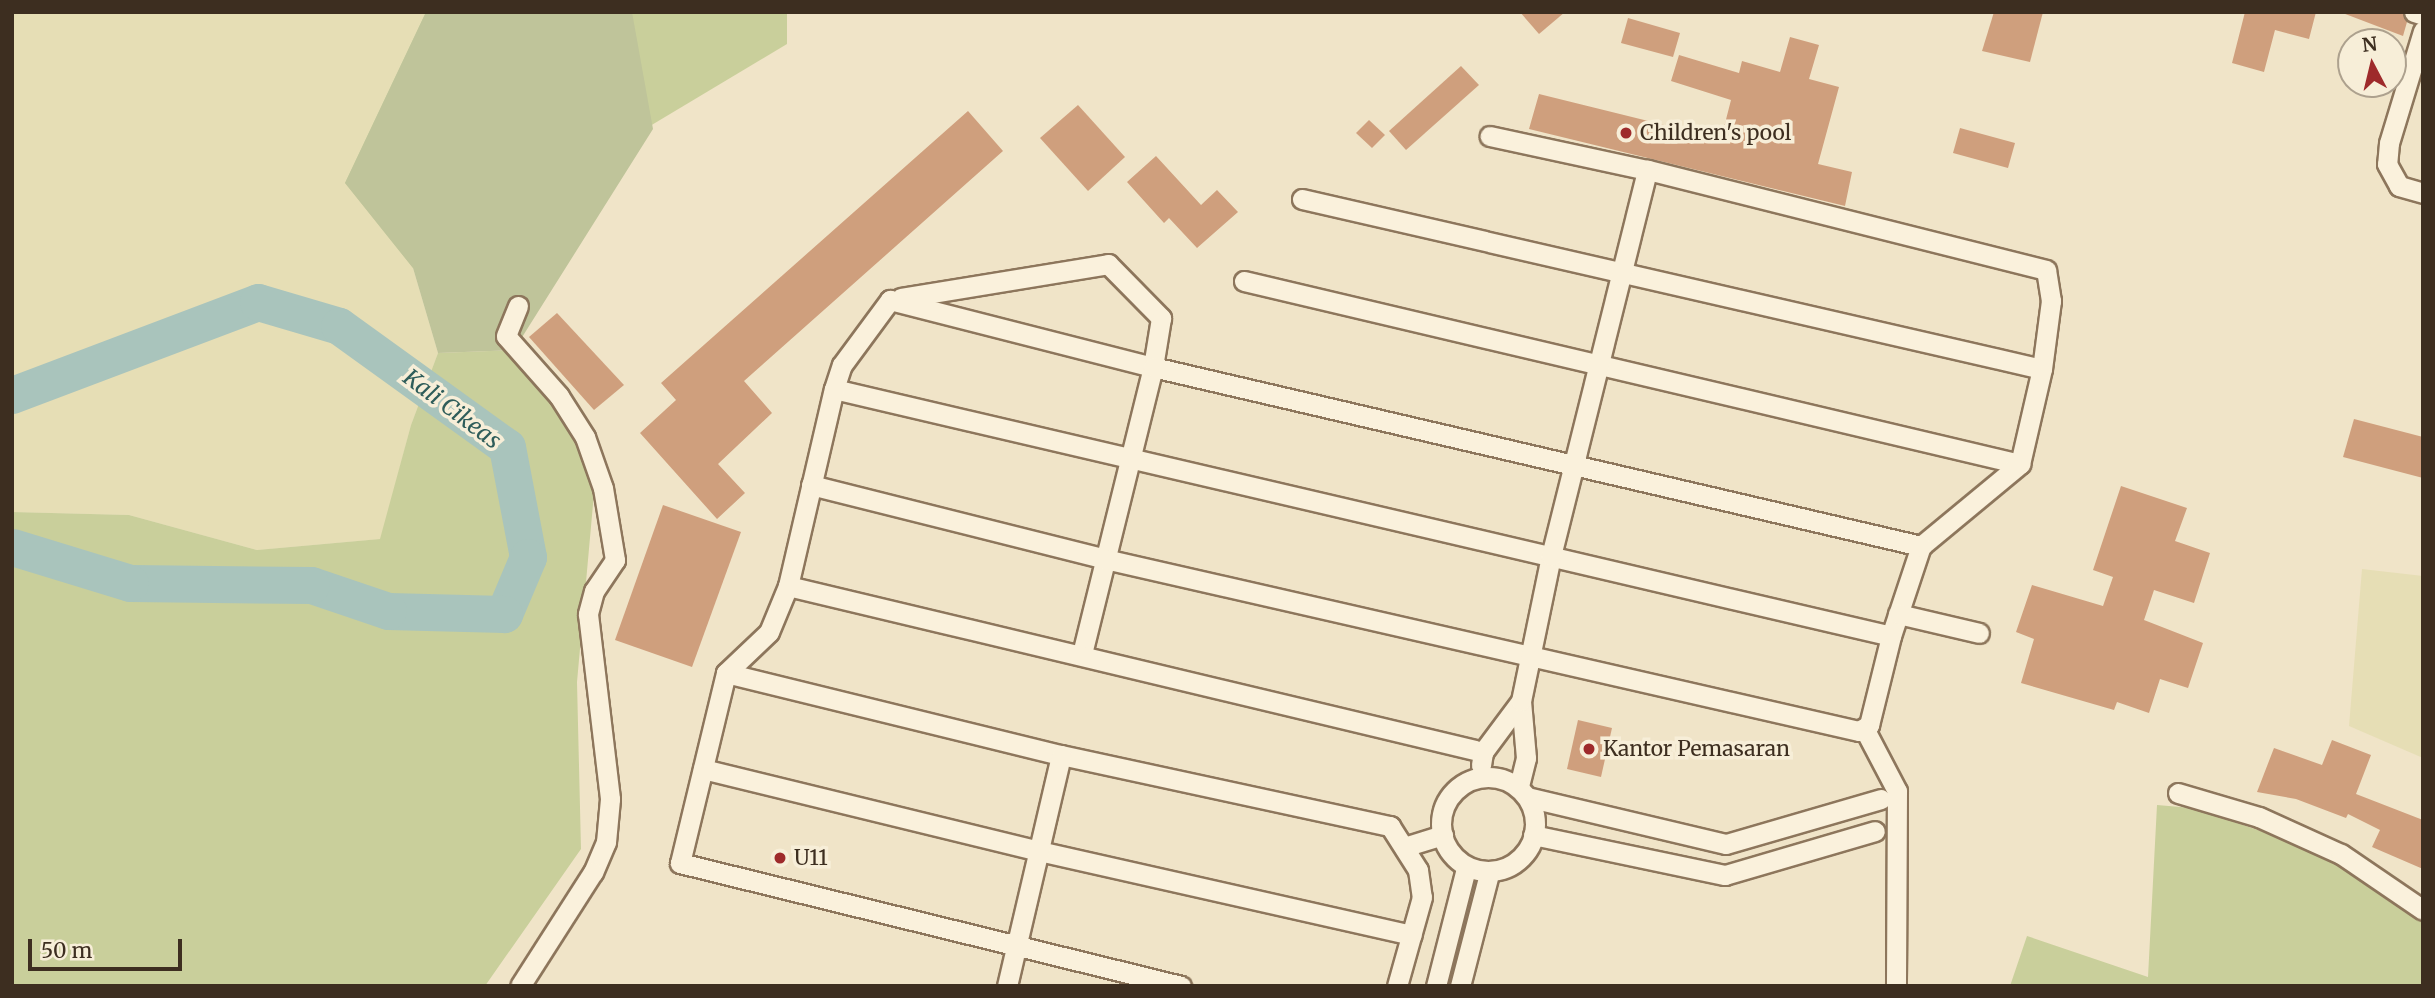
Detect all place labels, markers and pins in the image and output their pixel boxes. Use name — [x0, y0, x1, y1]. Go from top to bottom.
place label: Children's pool — [1640, 120, 1791, 146]
marker: Children's pool — [1618, 125, 1634, 141]
place label: Kantor Pemasaran — [1603, 736, 1790, 762]
marker: Kantor Pemasaran — [1581, 741, 1597, 757]
place label: U11 — [794, 845, 828, 871]
marker: U11 — [772, 850, 788, 866]

